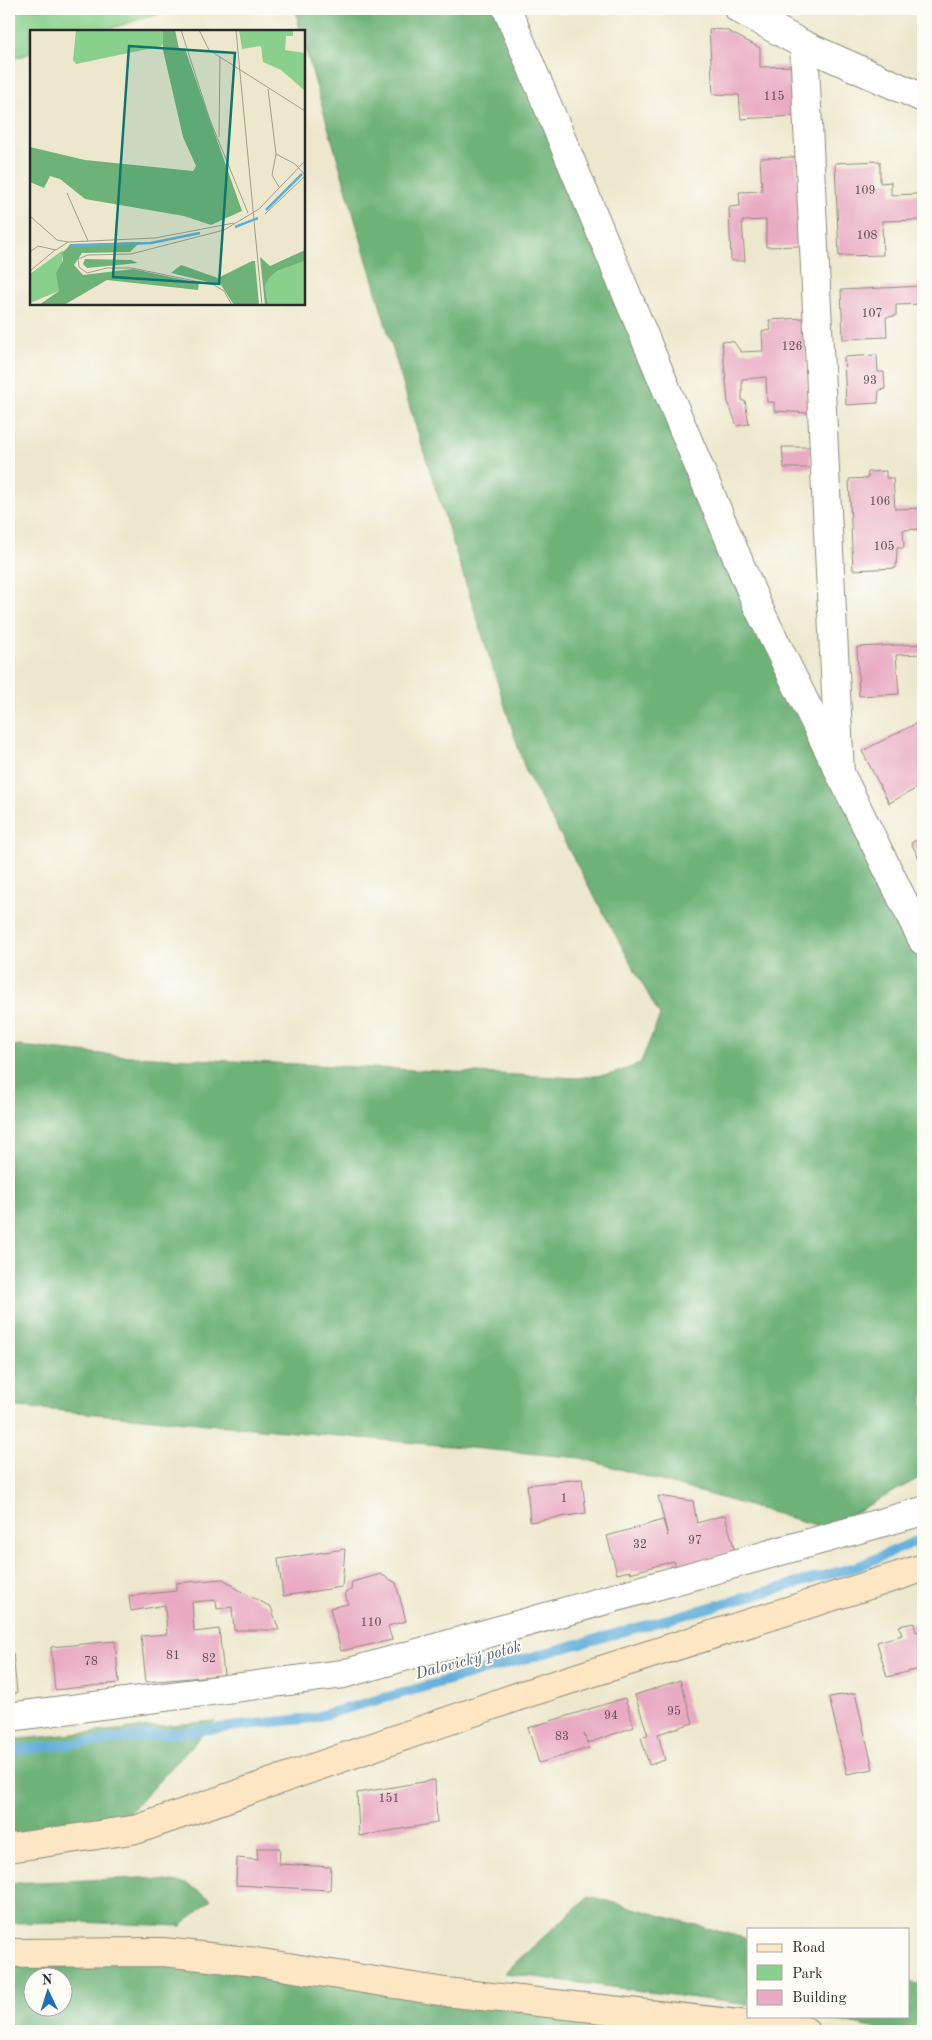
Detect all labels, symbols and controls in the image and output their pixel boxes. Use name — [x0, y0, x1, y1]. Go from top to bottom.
inset map — [30, 30, 305, 305]
house number: 115 — [764, 90, 784, 103]
house number: 109 — [855, 185, 875, 197]
house number: 108 — [857, 230, 877, 242]
house number: 107 — [862, 308, 882, 320]
house number: 126 — [782, 341, 802, 353]
house number: 93 — [863, 375, 877, 387]
house number: 106 — [870, 496, 890, 508]
house number: 105 — [874, 540, 894, 553]
house number: 1 — [561, 1493, 567, 1505]
house number: 97 — [688, 1535, 702, 1547]
house number: 32 — [633, 1539, 647, 1551]
house number: 110 — [361, 1617, 381, 1629]
water label: Dalovický potok — [413, 1639, 523, 1683]
house number: 81 — [166, 1650, 180, 1662]
house number: 82 — [202, 1653, 216, 1665]
house number: 78 — [84, 1656, 98, 1668]
house number: 95 — [667, 1705, 681, 1718]
house number: 94 — [604, 1710, 618, 1722]
house number: 83 — [555, 1731, 569, 1743]
house number: 151 — [379, 1792, 399, 1805]
legend — [747, 1928, 910, 2018]
text: Road — [792, 1941, 826, 1956]
text: Park — [792, 1967, 823, 1982]
north arrow — [22, 1968, 72, 2018]
text: N — [41, 1973, 53, 1987]
text: Building — [792, 1991, 847, 2006]

